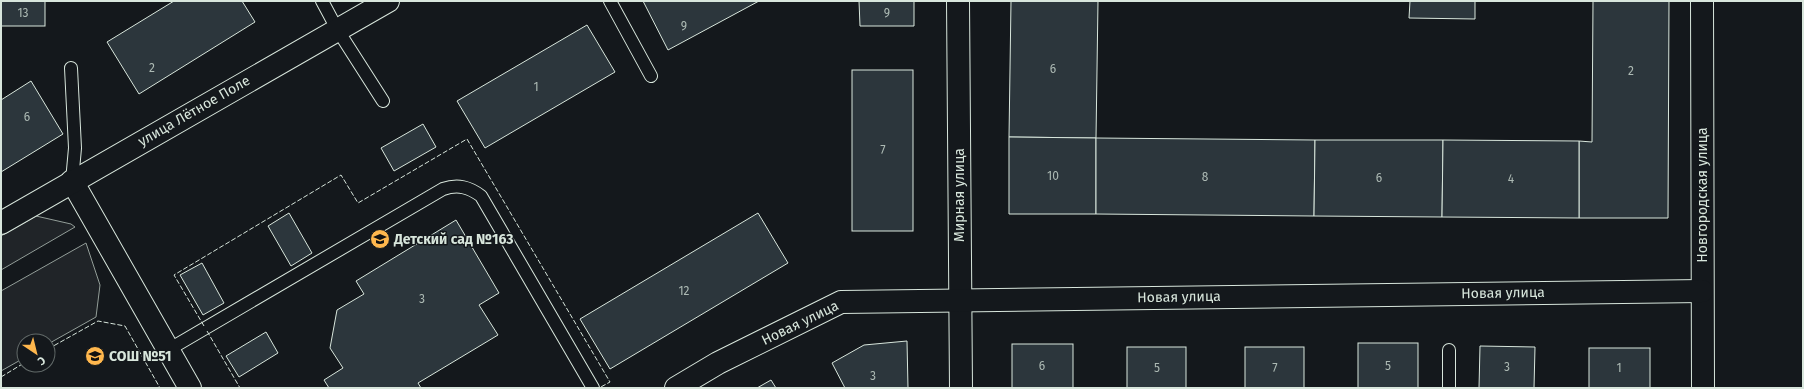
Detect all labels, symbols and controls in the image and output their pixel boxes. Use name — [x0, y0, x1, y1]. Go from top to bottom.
house number: 13 — [17, 6, 29, 20]
house number: 9 — [884, 6, 890, 20]
house number: 9 — [681, 19, 687, 33]
house number: 2 — [149, 61, 155, 75]
house number: 6 — [1050, 62, 1056, 76]
house number: 2 — [1628, 64, 1634, 78]
street label: улица Лётное Поле — [135, 72, 253, 150]
house number: 1 — [533, 80, 539, 94]
house number: 6 — [24, 110, 30, 124]
street label: Новгородская улица — [1694, 127, 1711, 263]
house number: 7 — [880, 143, 886, 157]
street label: Мирная улица — [951, 148, 968, 242]
house number: 10 — [1047, 169, 1059, 183]
house number: 8 — [1202, 170, 1209, 184]
house number: 6 — [1376, 171, 1382, 185]
house number: 4 — [1508, 172, 1515, 186]
school or university icon: Детский сад №163 — [369, 228, 391, 250]
place label: Детский сад №163 — [393, 231, 513, 248]
house number: 12 — [678, 284, 690, 298]
street label: Новая улица — [1461, 284, 1545, 302]
street label: Новая улица — [1137, 288, 1221, 306]
house number: 3 — [419, 292, 425, 306]
street label: Новая улица — [759, 297, 841, 349]
north arrow — [16, 333, 56, 373]
school or university icon: СОШ №51 — [84, 345, 106, 367]
place label: СОШ №51 — [109, 348, 172, 365]
text: С — [35, 354, 48, 368]
house number: 6 — [1039, 359, 1045, 373]
house number: 5 — [1385, 359, 1391, 373]
house number: 3 — [1504, 360, 1510, 374]
house number: 5 — [1154, 361, 1160, 375]
house number: 7 — [1272, 361, 1278, 375]
house number: 1 — [1616, 361, 1622, 375]
house number: 3 — [870, 369, 876, 383]

